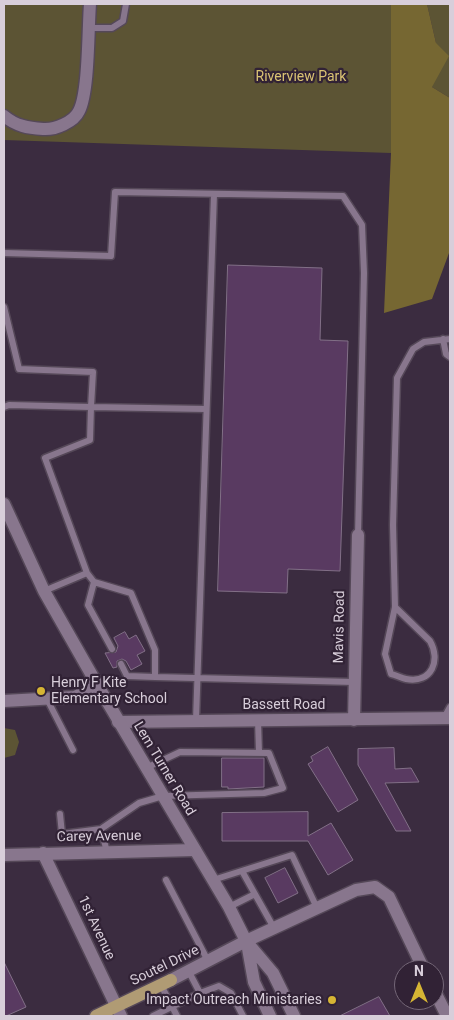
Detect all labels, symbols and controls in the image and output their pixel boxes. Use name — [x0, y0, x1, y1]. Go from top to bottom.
park label: Riverview Park — [256, 69, 346, 85]
street label: Mavis Road — [331, 590, 349, 664]
place label: Henry F Kite Elementary School — [51, 675, 167, 708]
marker: Henry F Kite Elementary School — [35, 685, 47, 697]
street label: Bassett Road — [243, 697, 325, 713]
street label: Lem Turner Road — [129, 719, 199, 819]
street label: Carey Avenue — [57, 828, 141, 846]
street label: 1st Avenue — [74, 893, 118, 963]
street label: Soutel Drive — [128, 942, 202, 990]
north arrow — [394, 960, 444, 1010]
text: N — [414, 963, 424, 979]
place label: Impact Outreach Ministaries — [146, 992, 322, 1008]
marker: Impact Outreach Ministaries — [326, 994, 338, 1006]

